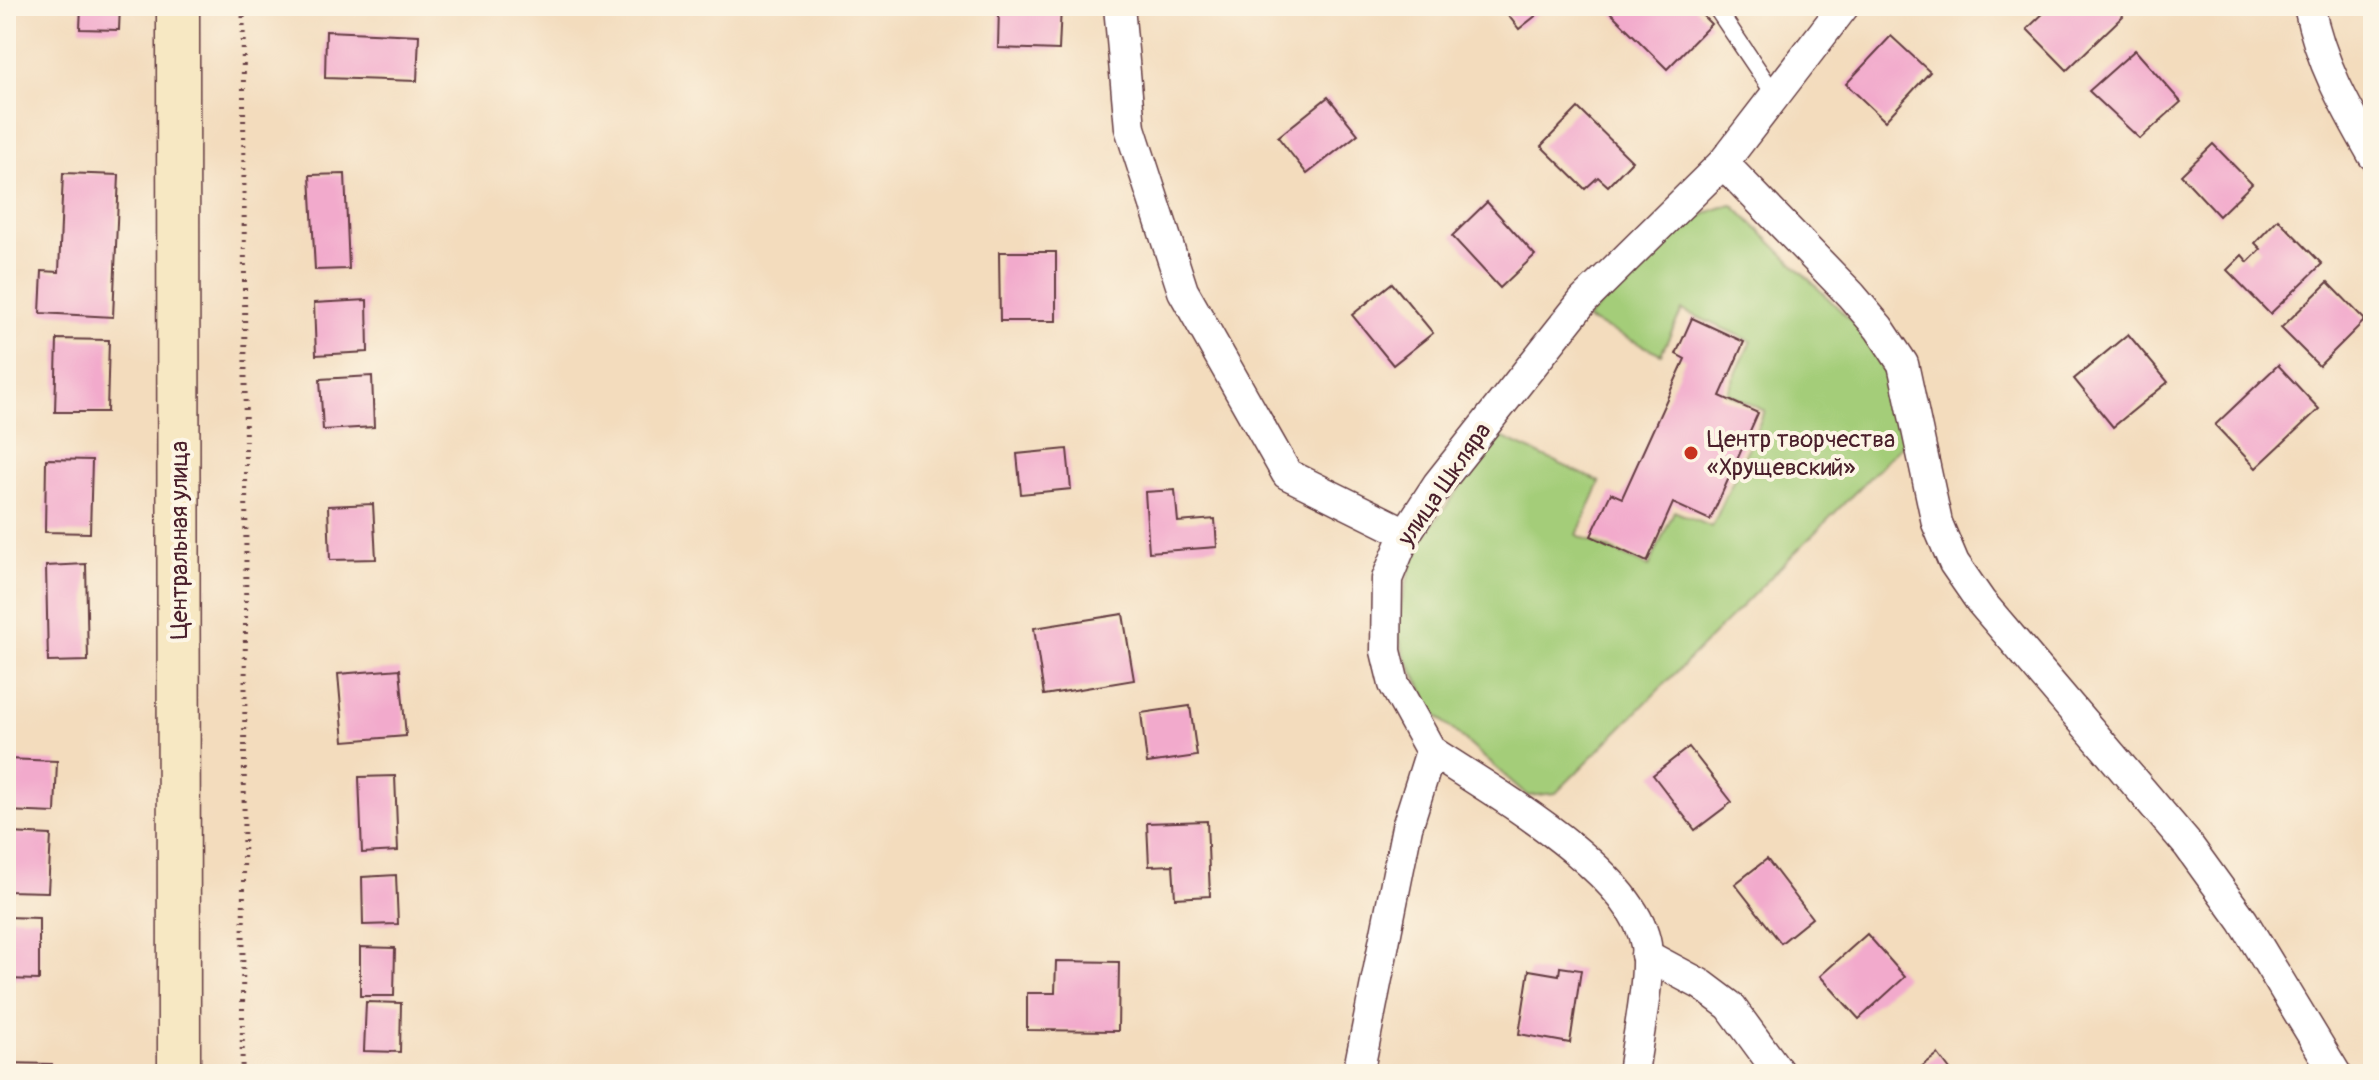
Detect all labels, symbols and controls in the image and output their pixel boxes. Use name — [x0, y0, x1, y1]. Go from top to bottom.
street label: улица Шкляра — [1391, 417, 1497, 552]
place label: Центр творчества «Хрущевский» — [1707, 425, 1895, 482]
street label: Центральная улица — [165, 441, 194, 639]
marker: Центр творчества «Хрущевский» — [1682, 444, 1700, 462]

